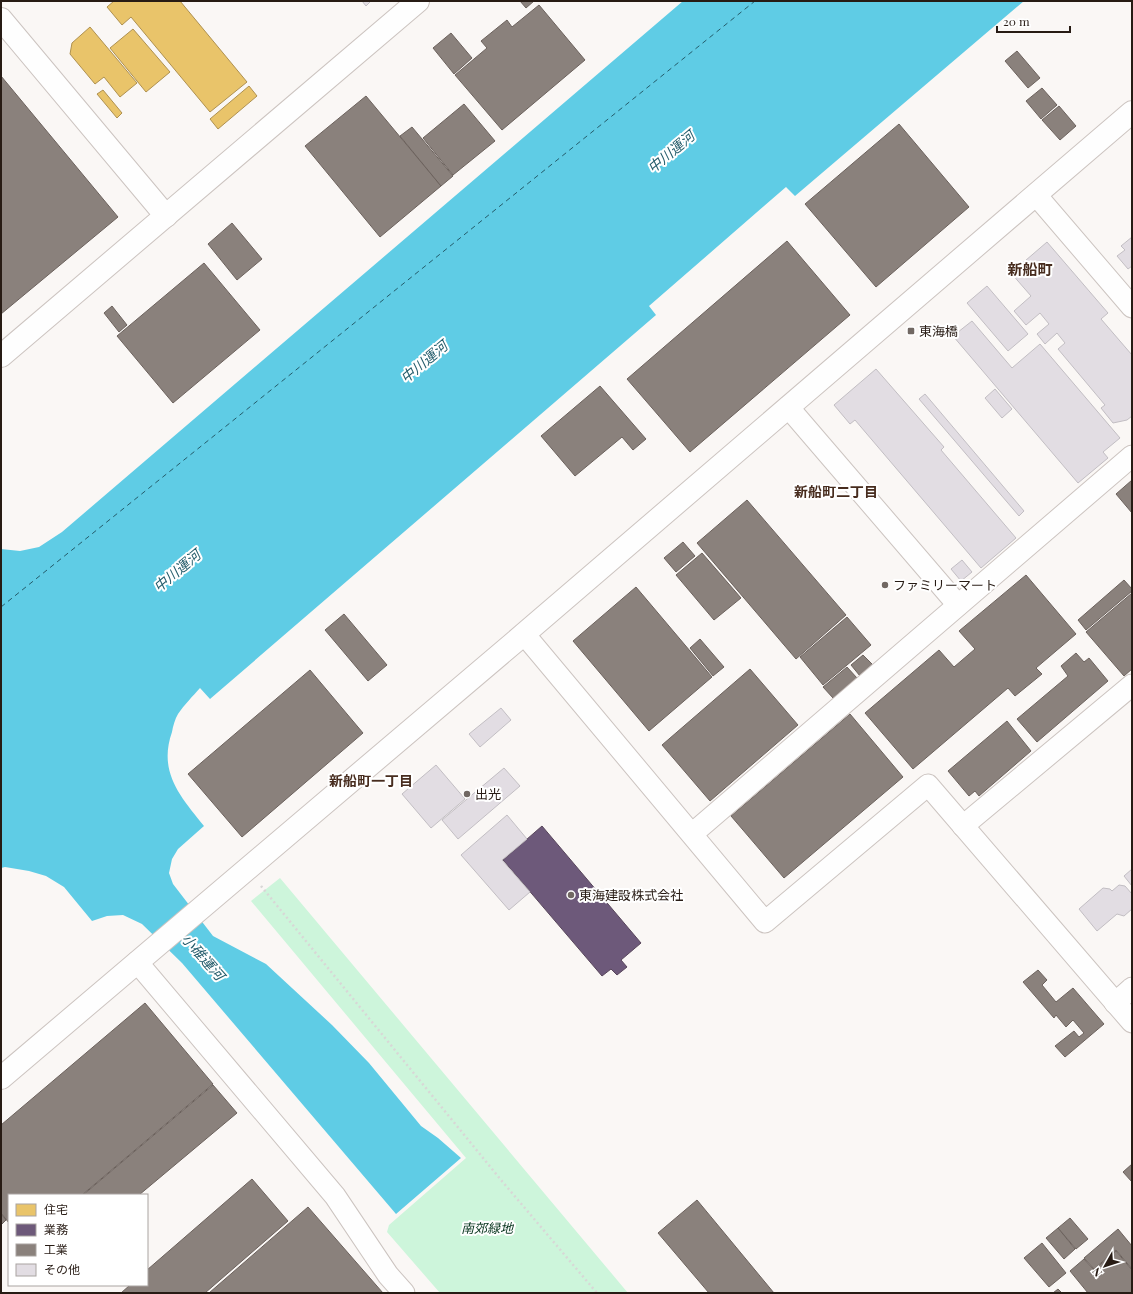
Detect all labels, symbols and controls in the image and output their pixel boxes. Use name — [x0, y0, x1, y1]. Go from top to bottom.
scale bar — [997, 8, 1070, 34]
text: 20 m — [1003, 13, 1030, 29]
water label: 中川運河 — [643, 124, 701, 177]
district label: 新船町 — [1007, 259, 1053, 279]
place label: 東海橋 — [919, 322, 958, 339]
marker: 東海橋 — [906, 326, 916, 336]
water label: 中川運河 — [396, 334, 454, 387]
district label: 新船町二丁目 — [794, 482, 878, 501]
water label: 中川運河 — [149, 543, 207, 596]
place label: ファミリーマート — [893, 576, 997, 593]
marker: ファミリーマート — [880, 580, 890, 590]
district label: 新船町一丁目 — [329, 771, 413, 790]
place label: 出光 — [475, 785, 501, 802]
marker: 出光 — [462, 789, 472, 799]
place label: 東海建設株式会社 — [579, 886, 683, 903]
marker: 東海建設株式会社 — [566, 890, 576, 900]
water label: 小碓運河 — [178, 929, 231, 986]
legend — [8, 1194, 148, 1286]
text: 住宅 — [44, 1201, 68, 1217]
park label: 南郊緑地 — [461, 1219, 515, 1236]
text: 業務 — [44, 1221, 68, 1237]
text: 工業 — [44, 1241, 68, 1257]
north arrow — [1085, 1246, 1125, 1286]
text: その他 — [44, 1261, 80, 1277]
text: N — [1088, 1265, 1105, 1280]

